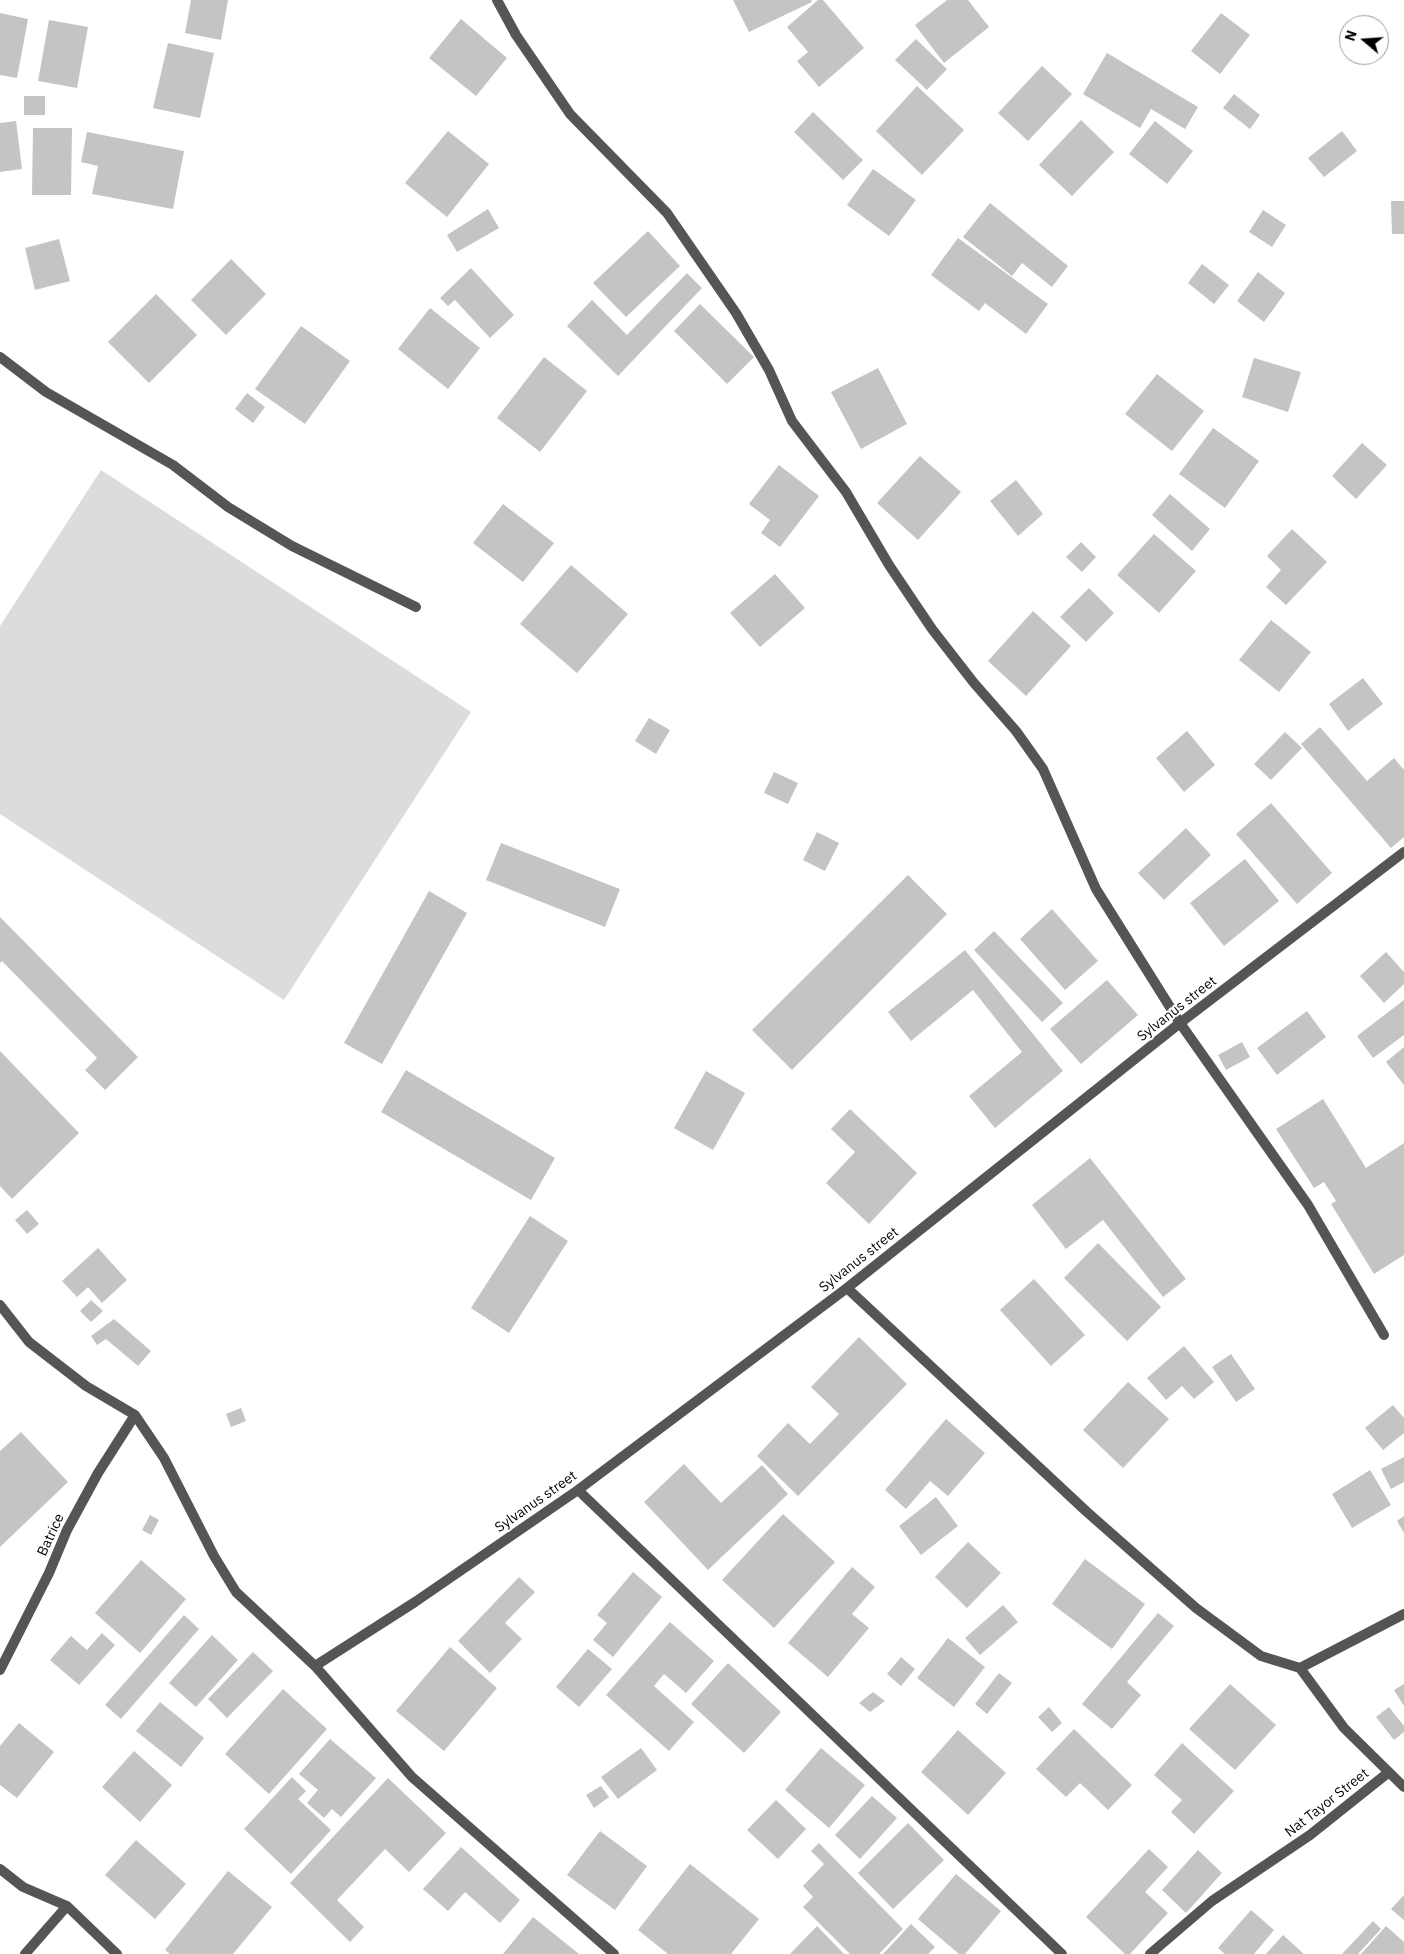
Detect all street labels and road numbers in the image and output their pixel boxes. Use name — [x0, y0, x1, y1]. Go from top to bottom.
street label: Sylvanus street — [1134, 973, 1220, 1045]
street label: Sylvanus street — [816, 1224, 902, 1296]
street label: Sylvanus street — [492, 1468, 580, 1536]
street label: Batrice — [34, 1511, 68, 1559]
street label: Nat Tayor Street — [1282, 1765, 1372, 1841]

